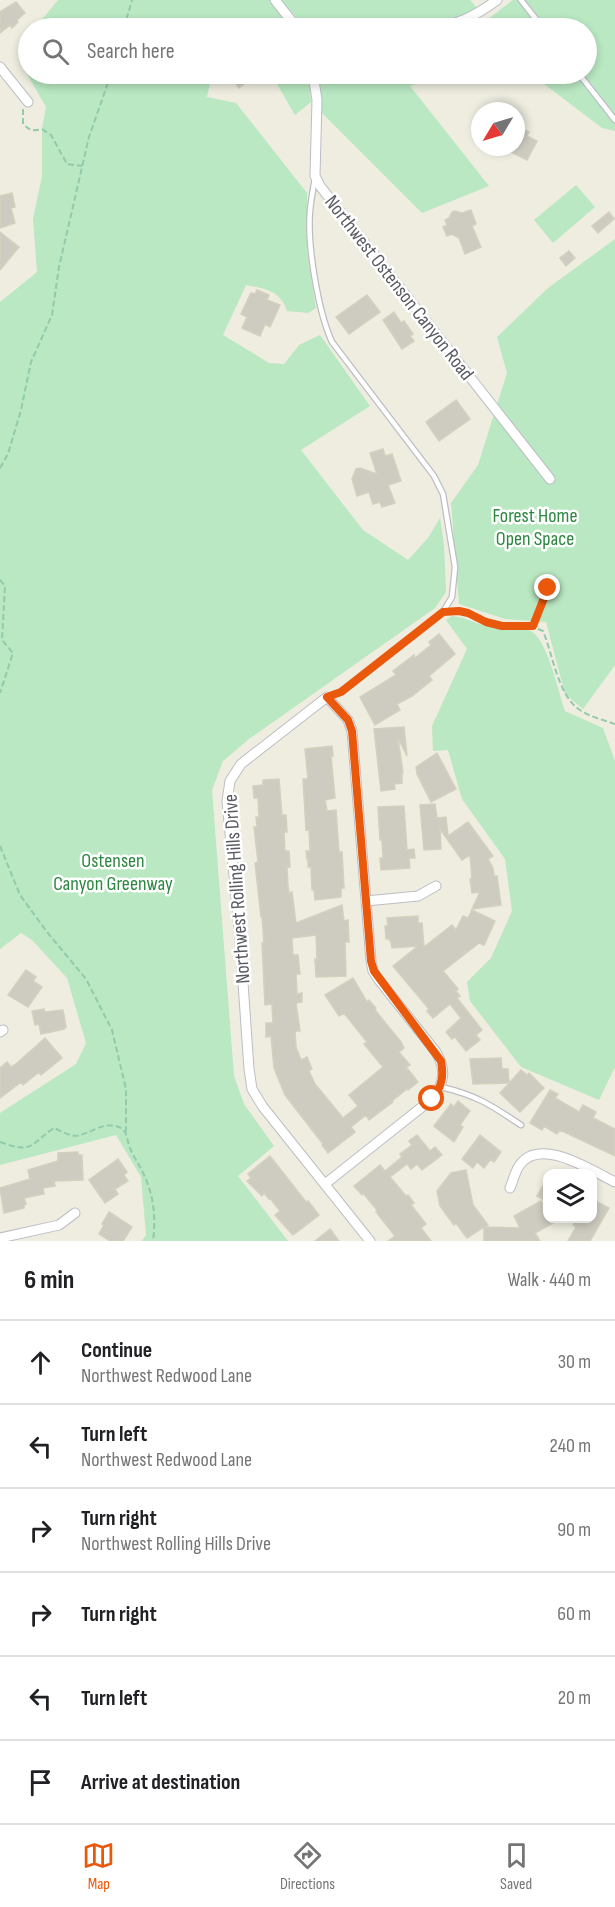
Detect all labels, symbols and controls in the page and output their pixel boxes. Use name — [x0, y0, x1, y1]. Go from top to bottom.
search box — [18, 18, 597, 84]
icon: search — [39, 35, 72, 68]
text: Search here — [87, 38, 174, 65]
north arrow — [471, 102, 525, 156]
street label: Northwest Ostenson Canyon Road — [319, 191, 479, 385]
park label: Forest Home Open Space — [493, 504, 577, 551]
route end — [534, 574, 560, 600]
street label: Northwest Rolling Hills Drive — [218, 793, 256, 985]
park label: Ostensen Canyon Greenway — [53, 849, 173, 896]
route start — [418, 1085, 444, 1111]
map controls — [543, 1169, 597, 1223]
button: layers — [543, 1169, 597, 1223]
text: 6 min — [24, 1265, 74, 1296]
text: Walk · 440 m — [507, 1268, 591, 1292]
text: Continue — [81, 1337, 152, 1364]
icon: ahead — [24, 1346, 57, 1379]
text: 30 m — [558, 1350, 591, 1374]
text: Northwest Redwood Lane — [81, 1364, 252, 1388]
text: Turn left — [81, 1421, 147, 1448]
icon: left — [24, 1430, 57, 1463]
text: 240 m — [550, 1434, 591, 1458]
text: Northwest Redwood Lane — [81, 1448, 252, 1472]
text: Turn right — [81, 1505, 157, 1532]
icon: right — [24, 1514, 57, 1547]
text: 90 m — [557, 1518, 591, 1542]
text: Northwest Rolling Hills Drive — [81, 1532, 271, 1556]
icon: right — [24, 1598, 57, 1631]
text: Turn right — [81, 1601, 157, 1628]
text: 60 m — [557, 1602, 591, 1626]
icon: left — [24, 1682, 57, 1715]
text: Turn left — [81, 1685, 147, 1712]
text: 20 m — [558, 1686, 591, 1710]
icon: arrive — [24, 1766, 57, 1799]
text: Arrive at destination — [81, 1769, 240, 1796]
tab: Map — [82, 1839, 115, 1894]
tab: Directions — [280, 1839, 335, 1894]
tab: Saved — [500, 1839, 533, 1894]

